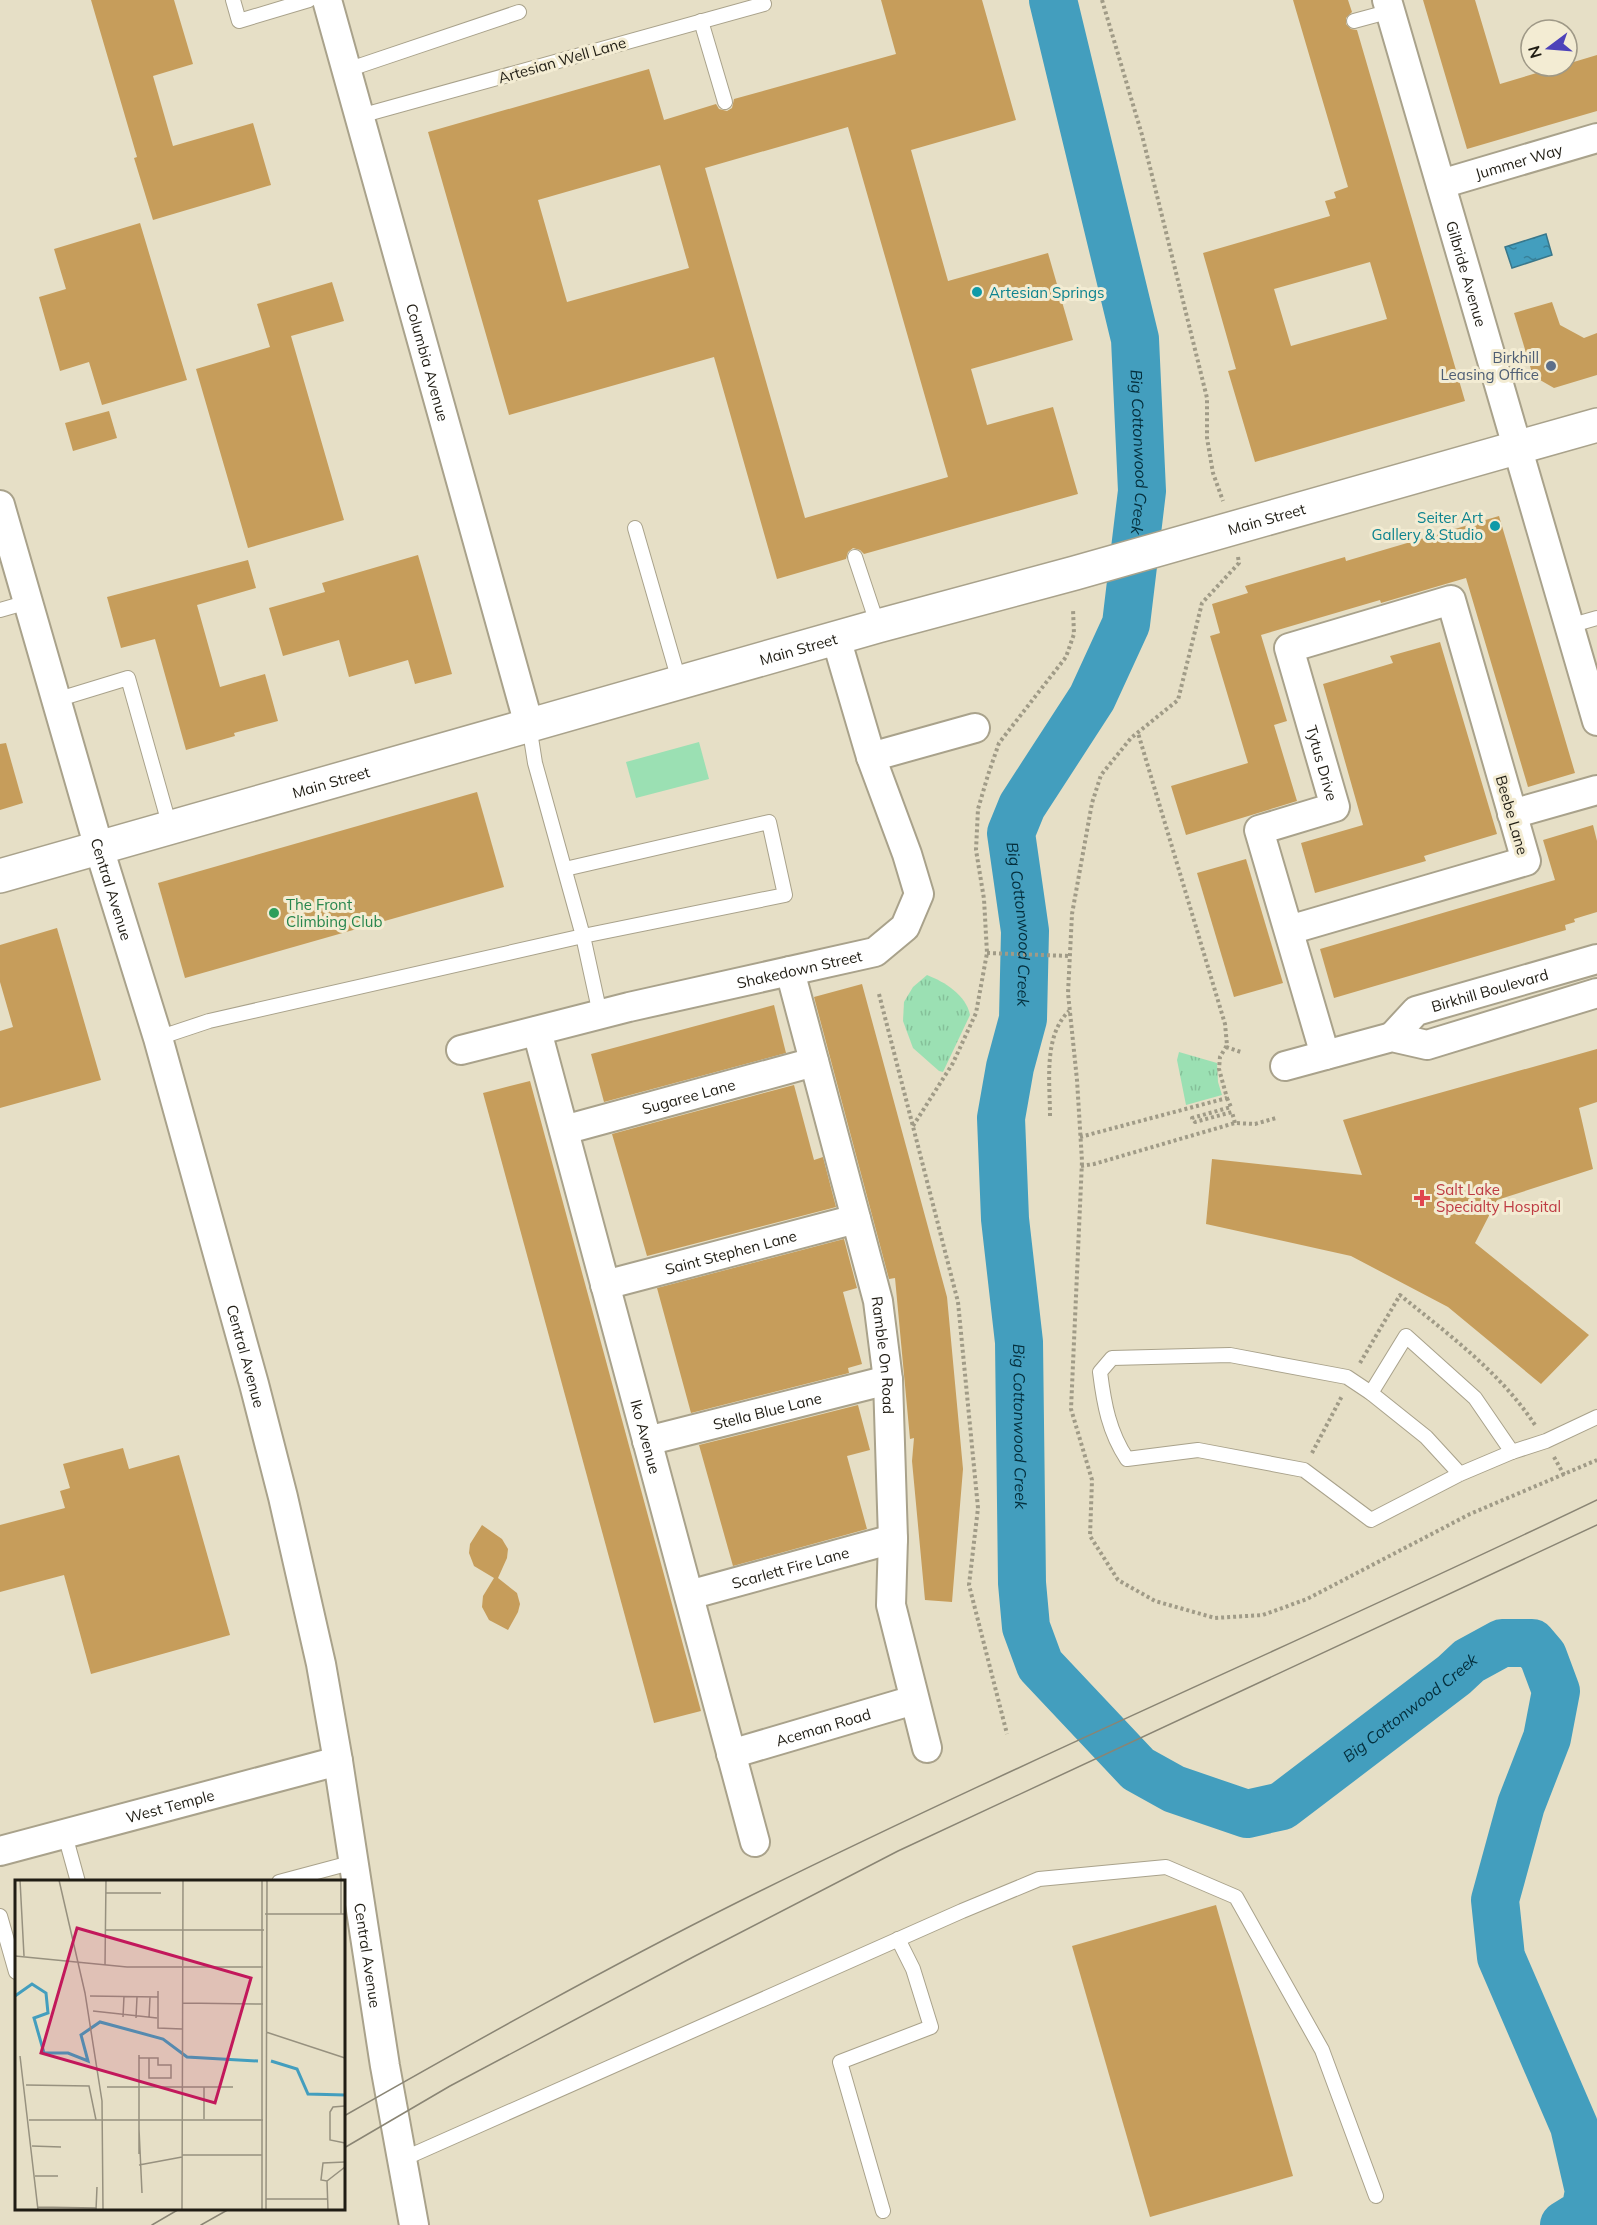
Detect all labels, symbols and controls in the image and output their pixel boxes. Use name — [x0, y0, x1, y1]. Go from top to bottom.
north arrow — [1519, 18, 1579, 78]
street label: Artesian Well Lane — [496, 33, 628, 87]
text: N — [1523, 44, 1546, 61]
street label: Jummer Way — [1473, 139, 1565, 183]
street label: Gilbride Avenue — [1442, 218, 1491, 329]
place label: Artesian Springs — [989, 283, 1105, 302]
marker: Artesian Springs — [970, 285, 984, 299]
street label: Columbia Avenue — [402, 301, 453, 423]
place label: Birkhill Leasing Office — [1441, 348, 1539, 384]
marker: Birkhill Leasing Office — [1544, 359, 1558, 373]
water label: Big Cottonwood Creek — [1126, 369, 1152, 536]
street label: Main Street — [1226, 499, 1307, 539]
place label: Seiter Art Gallery & Studio — [1372, 508, 1483, 544]
marker: Seiter Art Gallery & Studio — [1488, 519, 1502, 533]
street label: Main Street — [757, 629, 839, 669]
street label: Tytus Drive — [1302, 723, 1342, 803]
street label: Main Street — [290, 762, 372, 802]
street label: Beebe Lane — [1492, 773, 1532, 857]
street label: Central Avenue — [87, 836, 137, 943]
water label: Big Cottonwood Creek — [1002, 841, 1035, 1008]
place label: The Front Climbing Club — [286, 895, 382, 931]
marker: The Front Climbing Club — [267, 906, 281, 920]
street label: Shakedown Street — [735, 946, 864, 992]
street label: Birkhill Boulevard — [1429, 964, 1550, 1016]
street label: Sugaree Lane — [640, 1074, 737, 1118]
place label: Salt Lake Specialty Hospital — [1436, 1180, 1561, 1216]
marker: Salt Lake Specialty Hospital — [1413, 1189, 1431, 1207]
street label: Saint Stephen Lane — [663, 1226, 799, 1278]
street label: Ramble On Road — [868, 1295, 899, 1414]
street label: Central Avenue — [223, 1302, 269, 1410]
water label: Big Cottonwood Creek — [1009, 1343, 1031, 1510]
street label: Stella Blue Lane — [711, 1388, 824, 1433]
street label: Iko Avenue — [627, 1397, 665, 1476]
street label: Scarlett Fire Lane — [729, 1542, 851, 1592]
water label: Big Cottonwood Creek — [1339, 1648, 1481, 1766]
street label: Aceman Road — [773, 1704, 873, 1750]
street label: West Temple — [124, 1785, 216, 1827]
inset map — [15, 1880, 345, 2210]
street label: Central Avenue — [350, 1901, 385, 2009]

